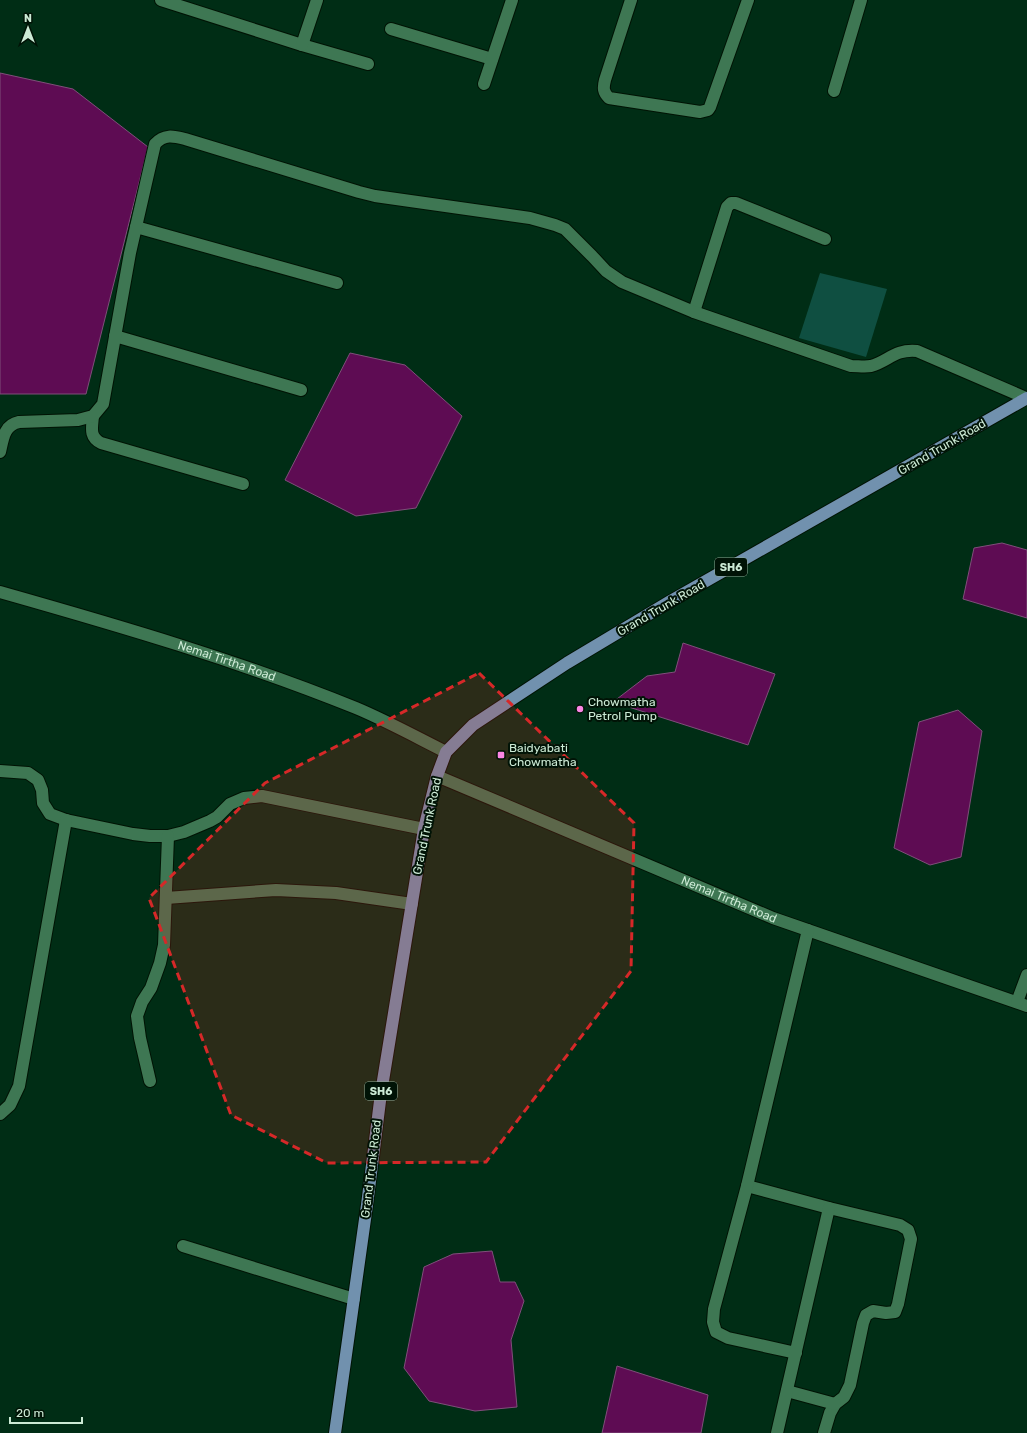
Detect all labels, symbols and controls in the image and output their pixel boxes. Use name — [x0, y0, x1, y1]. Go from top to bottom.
north arrow — [8, 8, 48, 48]
text: N — [24, 12, 32, 25]
street label: Grand Trunk Road — [896, 416, 988, 478]
road number: SH6 — [715, 558, 747, 576]
street label: Grand Trunk Road — [615, 577, 707, 639]
street label: Nemai Tirtha Road — [176, 638, 278, 684]
place label: Chowmatha Petrol Pump — [588, 695, 657, 723]
marker: Chowmatha Petrol Pump — [575, 704, 585, 714]
place label: Baidyabati Chowmatha — [509, 741, 577, 769]
marker: Baidyabati Chowmatha — [496, 750, 506, 760]
street label: Grand Trunk Road — [410, 776, 444, 876]
street label: Nemai Tirtha Road — [679, 873, 779, 926]
road number: SH6 — [365, 1082, 397, 1100]
street label: Grand Trunk Road — [358, 1119, 384, 1219]
scale bar — [10, 1399, 82, 1425]
text: 20 m — [16, 1406, 44, 1420]

